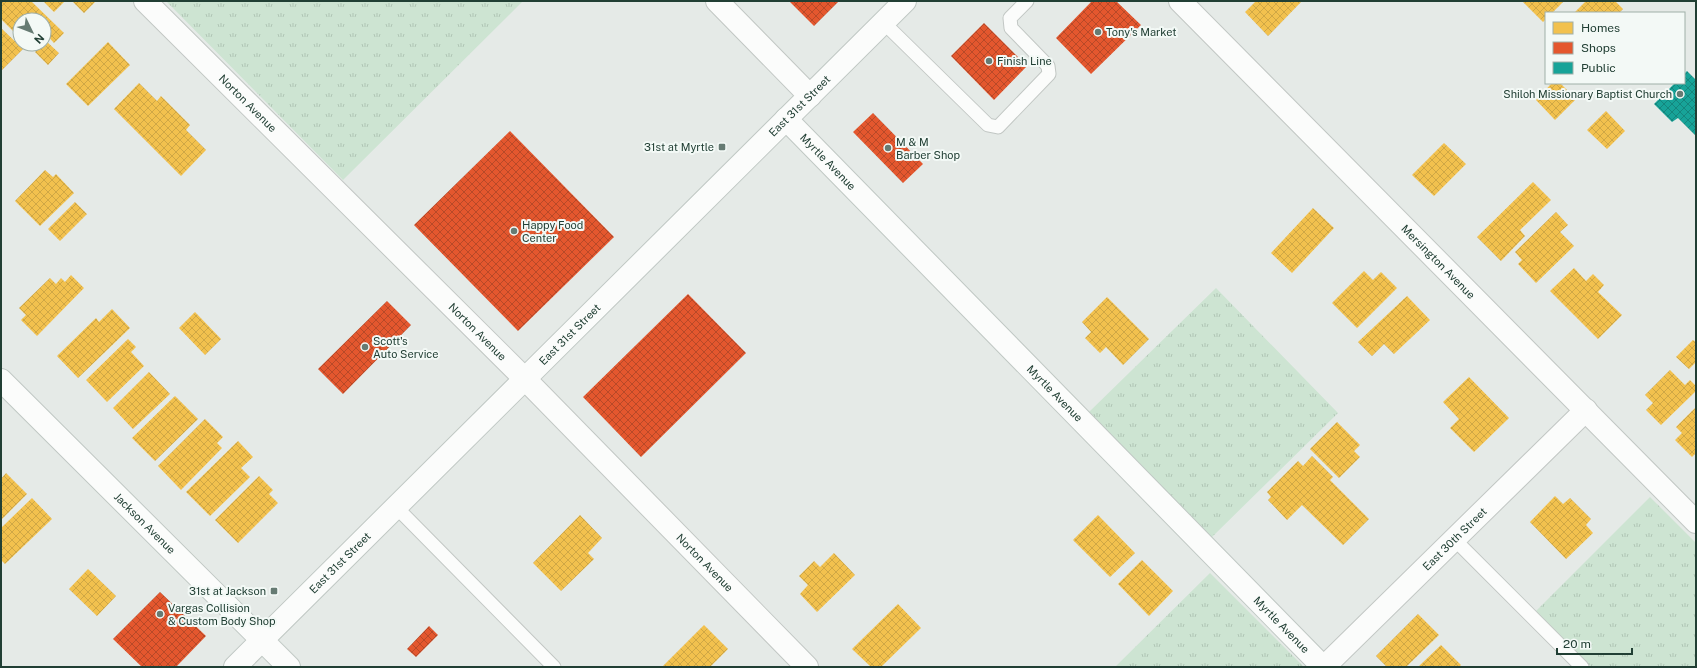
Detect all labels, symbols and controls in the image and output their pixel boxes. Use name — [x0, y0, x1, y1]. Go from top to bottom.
north arrow — [12, 12, 52, 52]
legend — [1545, 12, 1685, 84]
text: Homes — [1581, 21, 1620, 35]
place label: Tony's Market — [1106, 26, 1177, 38]
marker: Tony's Market — [1093, 27, 1103, 37]
text: N — [32, 32, 47, 46]
text: Shops — [1581, 41, 1616, 55]
place label: Finish Line — [997, 55, 1052, 67]
marker: Finish Line — [984, 56, 994, 66]
text: Public — [1581, 61, 1616, 75]
street label: Norton Avenue — [217, 72, 279, 134]
street label: East 31st Street — [767, 73, 833, 139]
place label: Shiloh Missionary Baptist Church — [1503, 88, 1672, 100]
marker: Shiloh Missionary Baptist Church — [1675, 89, 1685, 99]
street label: Myrtle Avenue — [798, 131, 858, 192]
place label: M & M Barber Shop — [896, 136, 960, 161]
place label: 31st at Myrtle — [644, 141, 714, 153]
marker: 31st at Myrtle — [717, 142, 727, 152]
marker: M & M Barber Shop — [883, 143, 893, 153]
place label: Happy Food Center — [522, 219, 583, 244]
street label: Mersington Avenue — [1399, 222, 1477, 301]
marker: Happy Food Center — [509, 226, 519, 236]
street label: Norton Avenue — [446, 301, 509, 363]
street label: East 31st Street — [537, 301, 603, 367]
place label: Scott's Auto Service — [373, 335, 439, 360]
marker: Scott's Auto Service — [360, 342, 370, 352]
street label: Myrtle Avenue — [1025, 363, 1085, 424]
street label: Jackson Avenue — [112, 490, 178, 556]
street label: East 30th Street — [1420, 505, 1489, 573]
street label: East 31st Street — [307, 530, 373, 596]
street label: Norton Avenue — [674, 531, 736, 594]
place label: 31st at Jackson — [189, 585, 266, 597]
marker: 31st at Jackson — [269, 586, 279, 596]
street label: Myrtle Avenue — [1251, 594, 1312, 655]
place label: Vargas Collision & Custom Body Shop — [168, 602, 276, 627]
marker: Vargas Collision & Custom Body Shop — [155, 609, 165, 619]
scale bar — [1557, 630, 1632, 656]
text: 20 m — [1563, 637, 1591, 651]

